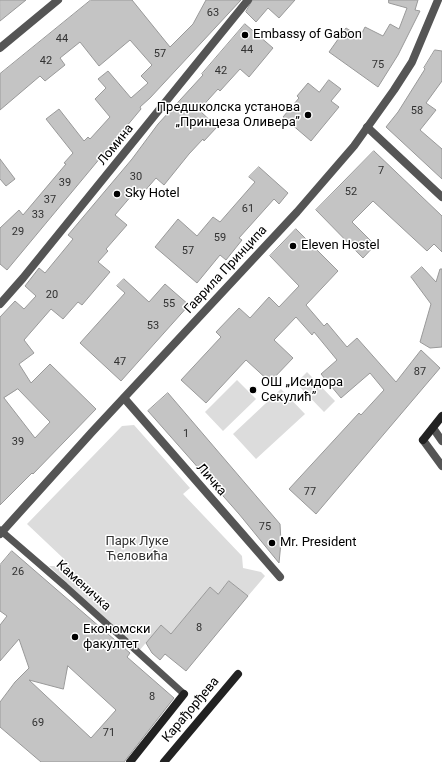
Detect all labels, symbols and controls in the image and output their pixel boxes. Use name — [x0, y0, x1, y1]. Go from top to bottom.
house number: 63 — [207, 6, 219, 20]
place label: Embassy of Gabon — [253, 27, 362, 43]
marker: Embassy of Gabon — [240, 30, 250, 40]
house number: 44 — [56, 32, 68, 46]
house number: 44 — [241, 43, 253, 57]
house number: 57 — [154, 47, 166, 61]
house number: 42 — [40, 54, 52, 68]
house number: 75 — [372, 58, 384, 72]
house number: 42 — [215, 64, 227, 78]
place label: Предшколска установа „Принцеза Оливера” — [157, 100, 300, 131]
house number: 58 — [411, 104, 423, 118]
marker: Предшколска установа „Принцеза Оливера” — [303, 110, 313, 120]
street label: Ломина — [95, 121, 137, 169]
house number: 7 — [378, 164, 384, 178]
house number: 30 — [130, 170, 142, 184]
house number: 39 — [59, 176, 71, 190]
house number: 52 — [345, 185, 357, 199]
place label: Sky Hotel — [125, 186, 180, 202]
marker: Sky Hotel — [112, 189, 122, 199]
house number: 37 — [44, 193, 56, 207]
house number: 61 — [242, 202, 254, 216]
house number: 33 — [32, 208, 44, 222]
street label: Гаврила Принципа — [181, 223, 271, 317]
house number: 29 — [12, 225, 24, 239]
house number: 59 — [214, 231, 226, 245]
place label: Eleven Hostel — [301, 238, 380, 254]
marker: Eleven Hostel — [288, 241, 298, 251]
house number: 57 — [182, 244, 194, 258]
house number: 20 — [46, 288, 58, 302]
house number: 55 — [163, 297, 175, 311]
house number: 53 — [147, 319, 159, 333]
house number: 47 — [114, 355, 126, 369]
house number: 87 — [414, 365, 426, 379]
place label: ОШ „Исидора Секулић” — [261, 375, 343, 406]
marker: ОШ „Исидора Секулић” — [248, 385, 258, 395]
house number: 1 — [183, 427, 189, 441]
house number: 39 — [12, 435, 24, 449]
street label: Личка — [193, 461, 229, 499]
house number: 77 — [304, 485, 316, 499]
house number: 75 — [259, 520, 271, 534]
park label: Парк Луке Ћеловића — [105, 534, 169, 565]
place label: Mr. President — [280, 535, 357, 551]
marker: Mr. President — [267, 538, 277, 548]
street label: Каменичка — [52, 557, 114, 615]
house number: 26 — [12, 565, 24, 579]
house number: 8 — [196, 621, 202, 635]
place label: Економски факултет — [83, 622, 151, 653]
marker: Економски факултет — [70, 632, 80, 642]
street label: Карађорђева — [159, 674, 223, 746]
house number: 8 — [149, 690, 155, 704]
house number: 69 — [32, 716, 44, 730]
house number: 71 — [103, 726, 115, 740]

